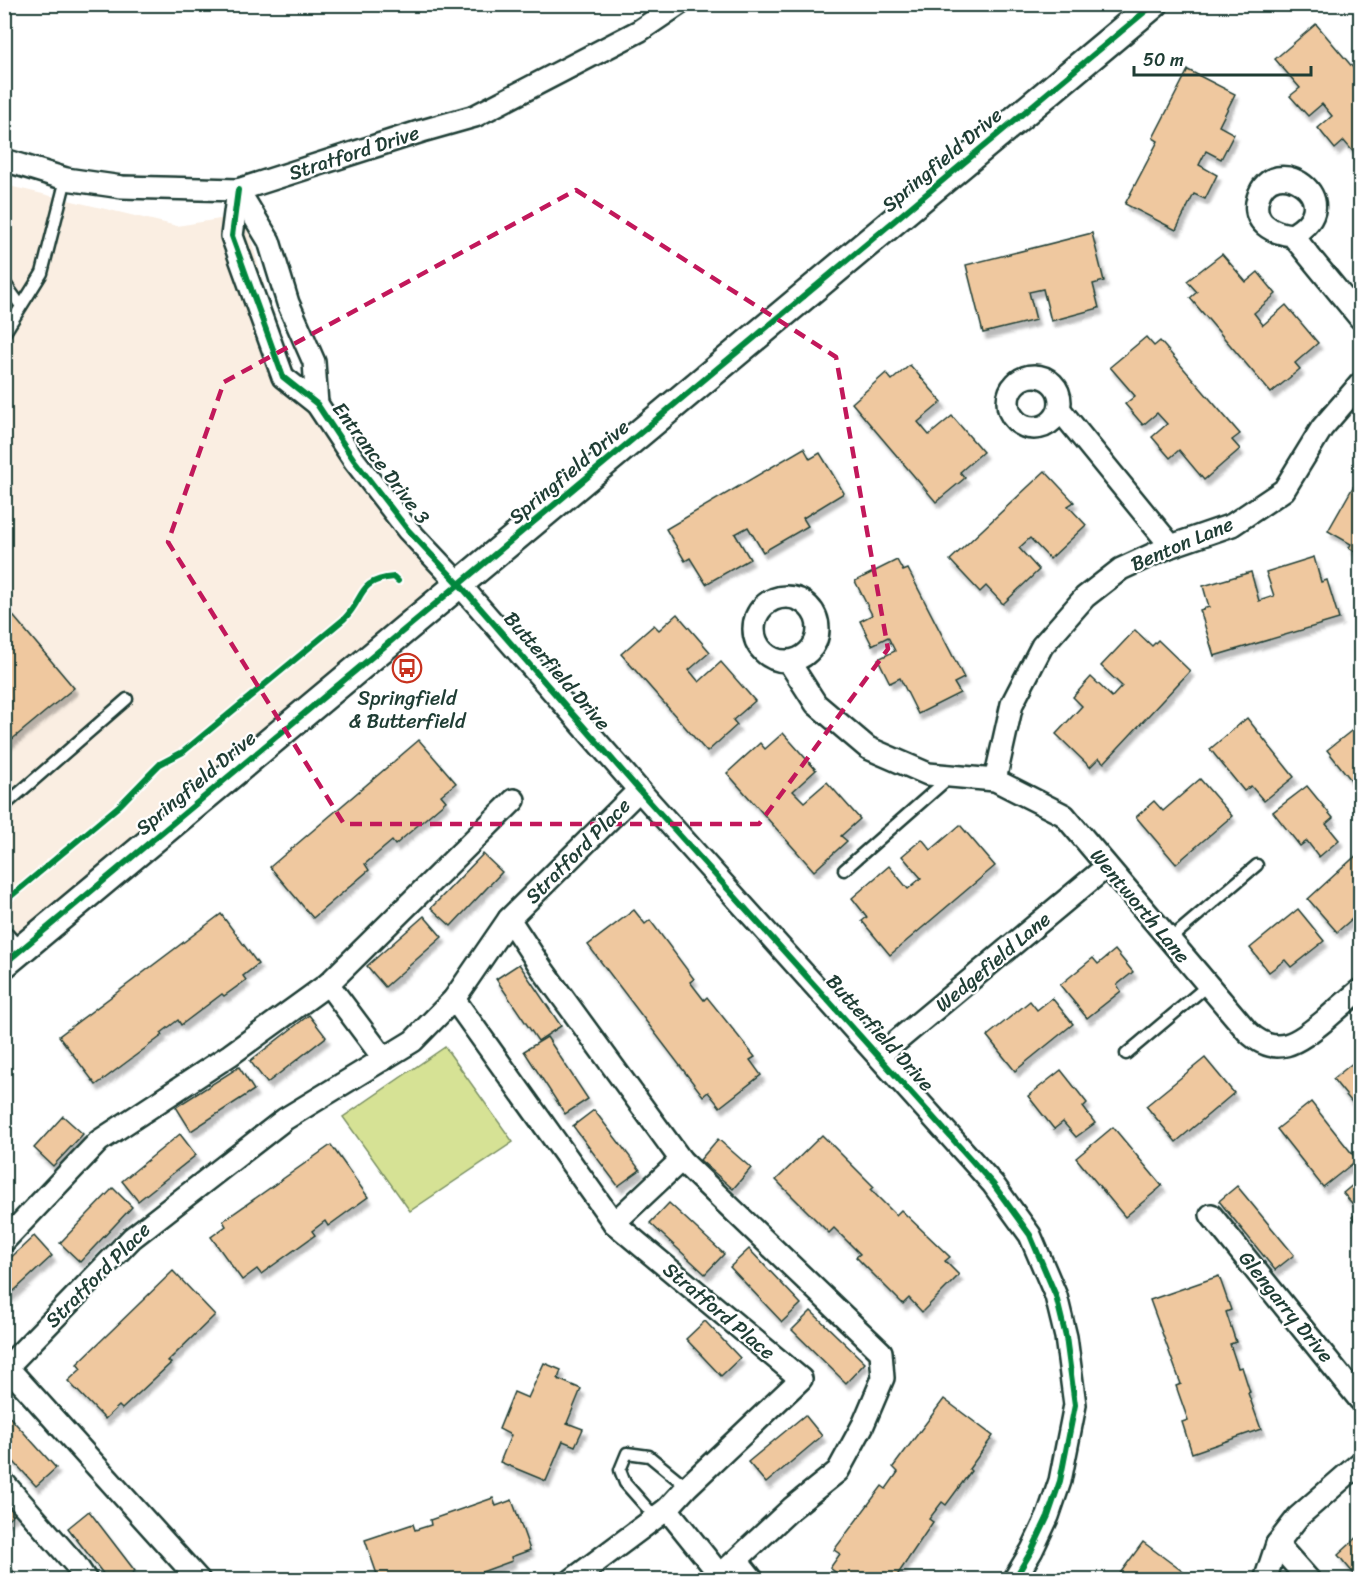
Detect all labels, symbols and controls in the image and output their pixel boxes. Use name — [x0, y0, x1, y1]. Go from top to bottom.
scale bar — [1134, 39, 1311, 77]
text: 50 m — [1143, 44, 1184, 76]
street label: Springfield Drive — [873, 99, 1011, 221]
street label: Stratford Drive — [284, 115, 424, 191]
street label: Entrance Drive 3 — [323, 394, 439, 532]
street label: Springfield Drive — [500, 411, 638, 533]
street label: Benton Lane — [1125, 507, 1239, 581]
street label: Butterfield Drive — [495, 603, 619, 739]
bus stop icon: Springfield & Butterfield — [391, 652, 423, 684]
place label: Springfield & Butterfield — [349, 681, 467, 739]
street label: Springfield Drive — [127, 722, 265, 844]
street label: Stratford Place — [517, 790, 639, 912]
street label: Wentworth Lane — [1081, 840, 1199, 972]
street label: Wedgefield Lane — [927, 903, 1059, 1021]
street label: Butterfield Drive — [817, 966, 943, 1100]
street label: Stratford Place — [37, 1214, 159, 1336]
street label: Glengarry Drive — [1229, 1243, 1343, 1371]
street label: Stratford Place — [655, 1253, 783, 1369]

